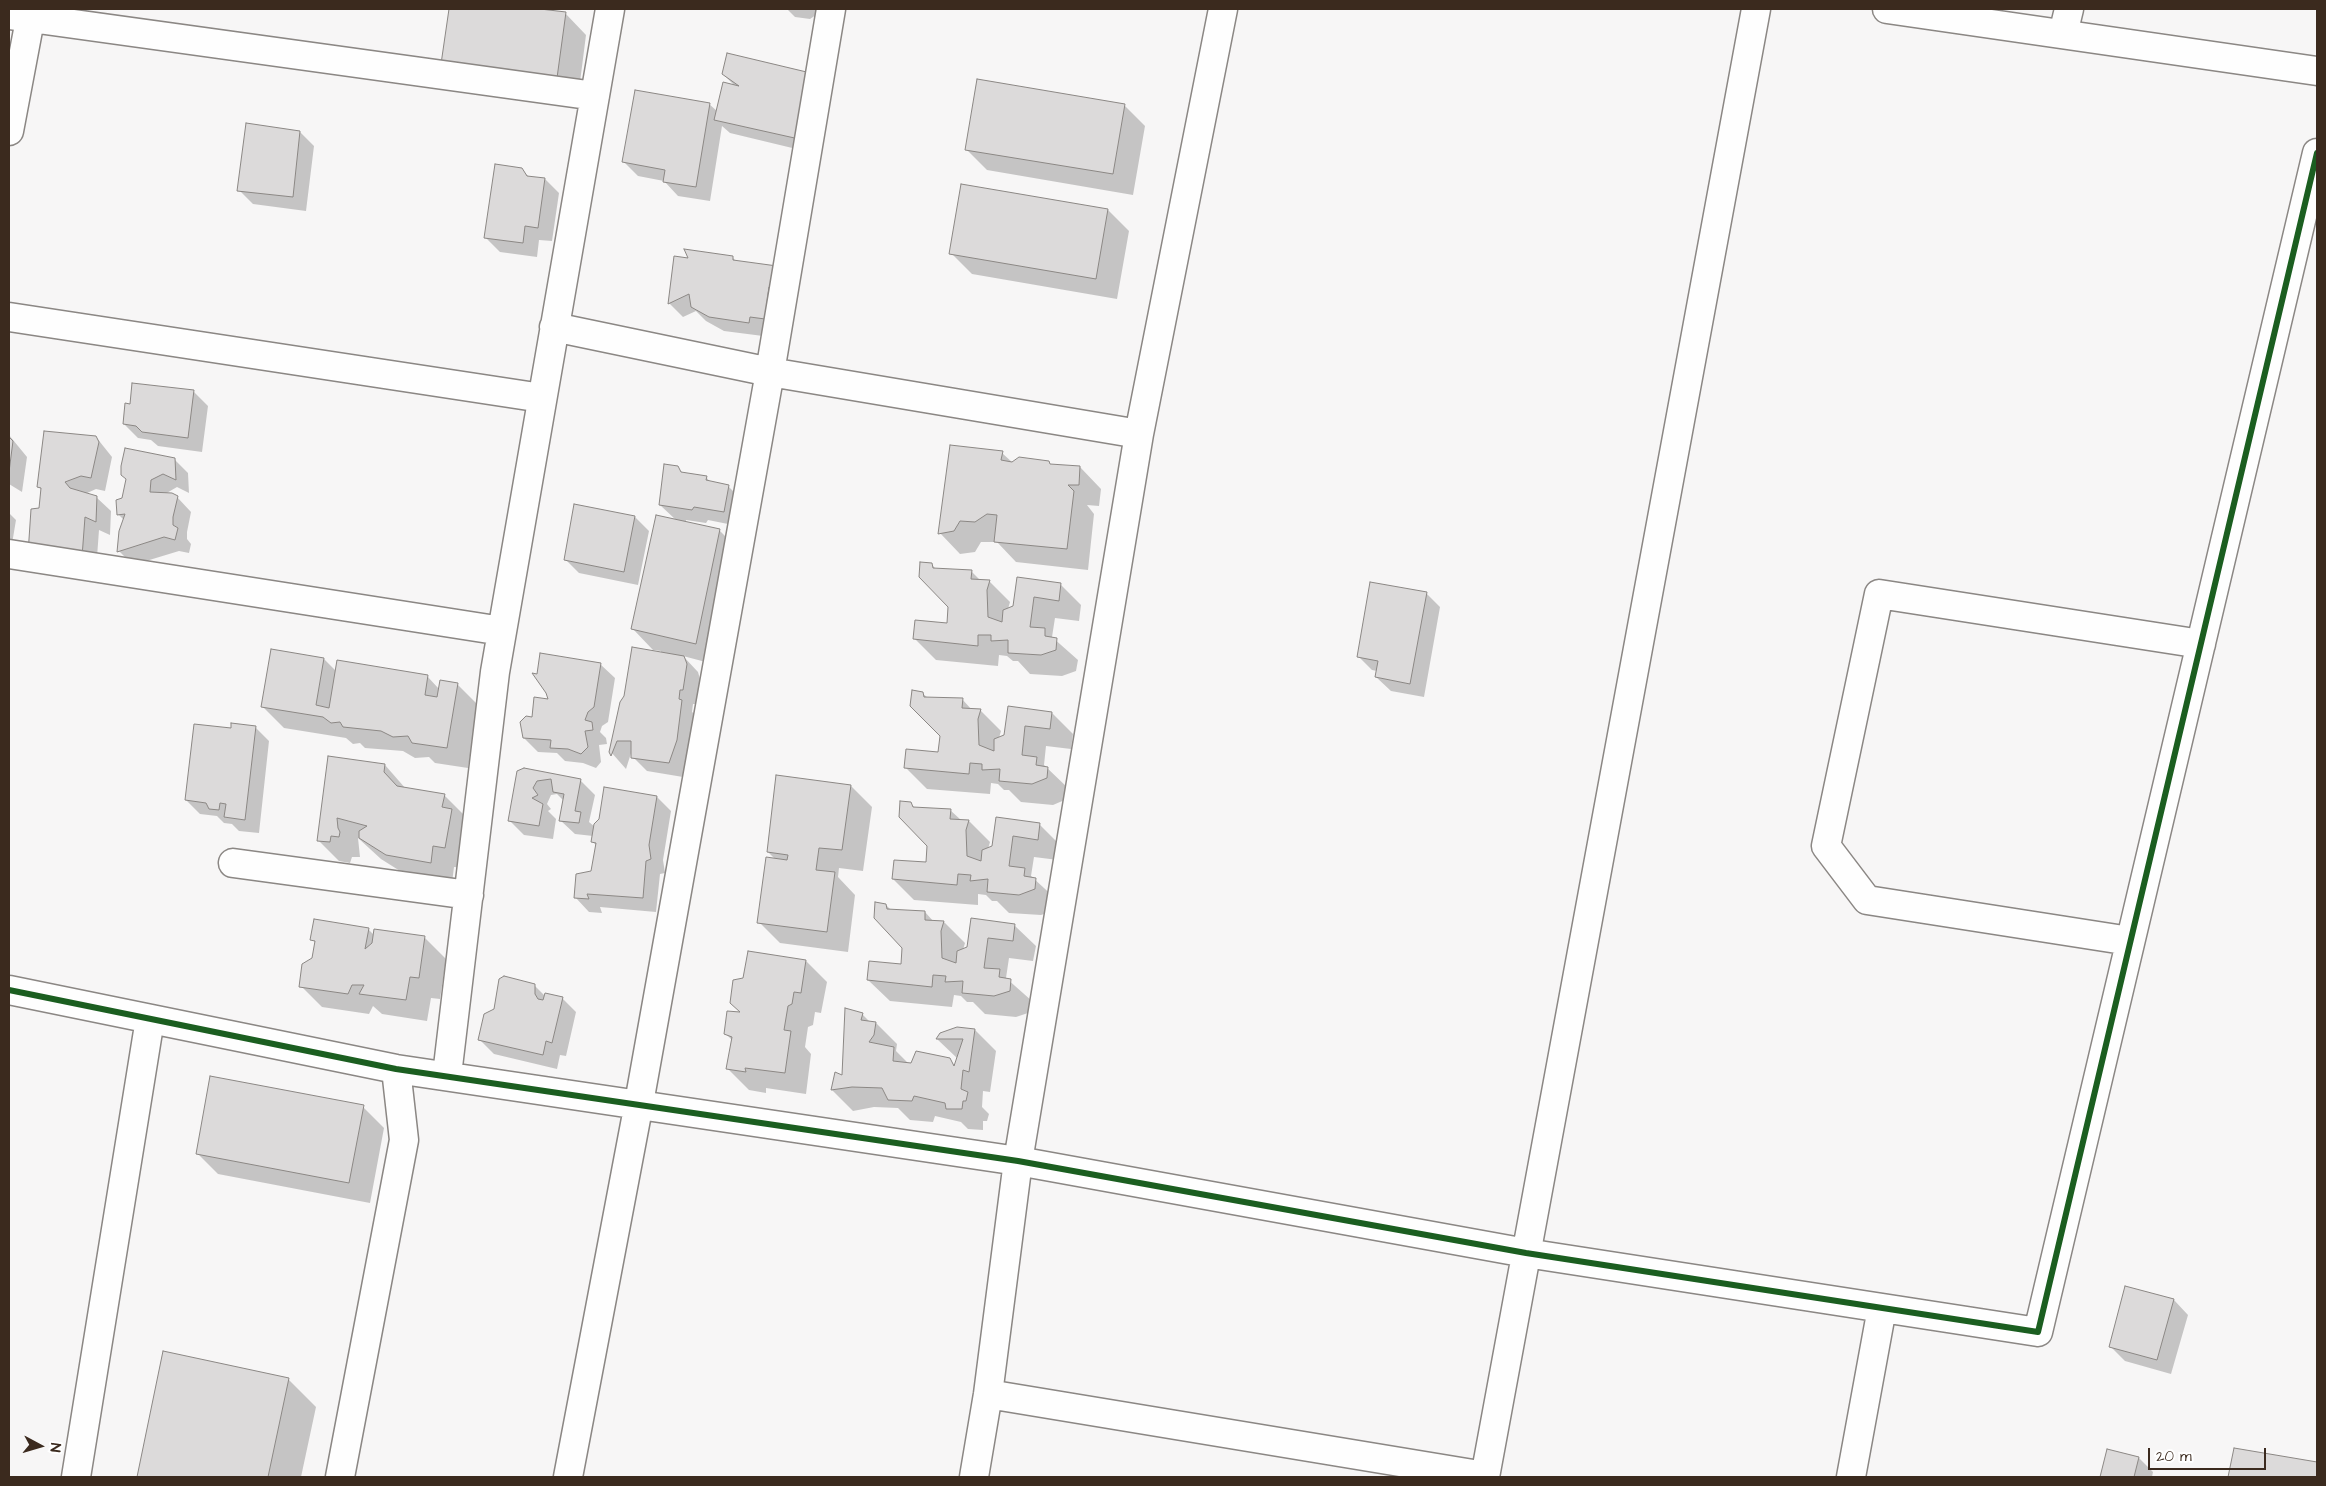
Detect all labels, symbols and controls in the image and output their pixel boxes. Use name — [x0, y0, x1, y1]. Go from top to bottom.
north arrow — [15, 1421, 65, 1471]
scale bar — [2151, 1438, 2268, 1470]
text: N — [45, 1442, 65, 1453]
text: 20 m — [2156, 1446, 2192, 1467]

